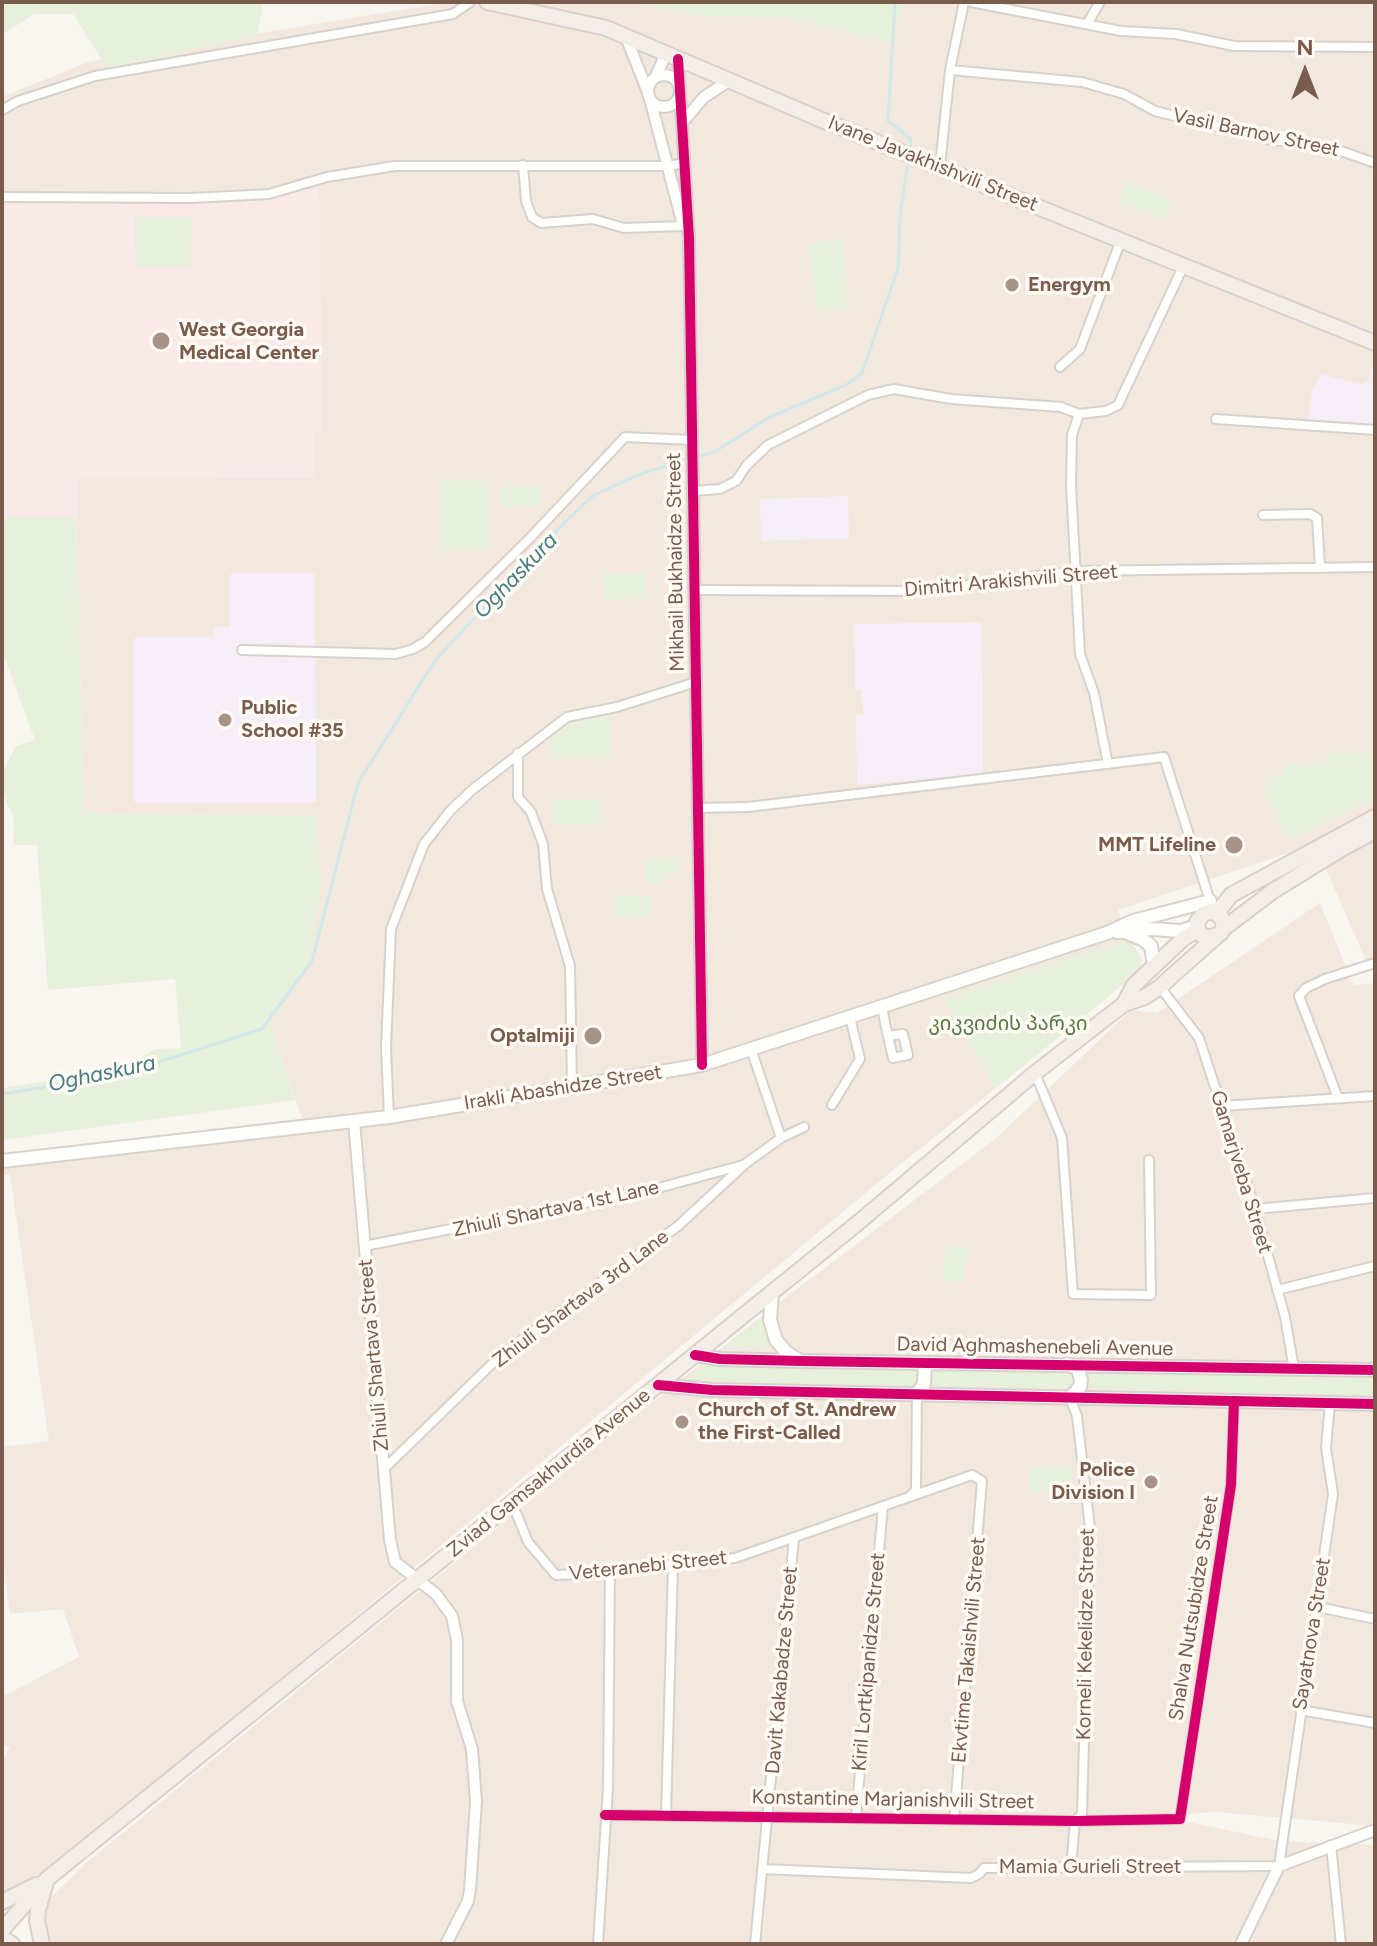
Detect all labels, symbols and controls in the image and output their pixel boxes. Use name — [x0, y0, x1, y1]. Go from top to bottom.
north arrow — [1265, 32, 1345, 112]
text: N — [1296, 34, 1314, 61]
street label: Vasil Barnov Street — [1171, 104, 1341, 162]
street label: Ivane Javakhishvili Street — [824, 111, 1042, 217]
place label: Energym — [1028, 273, 1111, 297]
marker: Energym — [1003, 276, 1021, 294]
place label: West Georgia Medical Center — [179, 318, 319, 365]
marker: West Georgia Medical Center — [150, 330, 172, 352]
street label: Mikhail Bukhaidze Street — [662, 452, 690, 672]
water label: Oghaskura — [469, 528, 563, 624]
street label: Dimitri Arakishvili Street — [903, 560, 1119, 602]
place label: Public School #35 — [241, 696, 344, 743]
marker: Public School #35 — [216, 711, 234, 729]
place label: MMT Lifeline — [1098, 833, 1216, 857]
marker: MMT Lifeline — [1223, 834, 1245, 856]
park label: კიკვიძის პარკი — [929, 1012, 1087, 1036]
place label: Optalmiji — [490, 1024, 575, 1048]
marker: Optalmiji — [582, 1025, 604, 1047]
water label: Oghaskura — [46, 1050, 158, 1098]
street label: Irakli Abashidze Street — [462, 1061, 664, 1115]
street label: Gamarjveba Street — [1205, 1088, 1277, 1256]
street label: Zhiuli Shartava 1st Lane — [451, 1175, 661, 1243]
street label: Zhiuli Shartava 3rd Lane — [488, 1225, 674, 1373]
street label: Zhiuli Shartava Street — [354, 1258, 394, 1452]
street label: David Aghmashenebeli Avenue — [896, 1333, 1174, 1361]
street label: Zviad Gamsakhurdia Avenue — [443, 1384, 655, 1562]
place label: Church of St. Andrew the First-Called — [698, 1398, 897, 1445]
marker: Church of St. Andrew the First-Called — [673, 1413, 691, 1431]
place label: Police Division I — [1051, 1458, 1135, 1505]
marker: Police Division I — [1142, 1473, 1160, 1491]
street label: Shalva Nutsubidze Street — [1164, 1494, 1224, 1722]
street label: Korneli Kekelidze Street — [1072, 1528, 1100, 1740]
street label: Ekvtime Takaishvili Street — [947, 1536, 991, 1764]
street label: Veteranebi Street — [568, 1546, 728, 1586]
street label: Kiril Lortkipanidze Street — [847, 1552, 891, 1772]
street label: Sayatnova Street — [1288, 1556, 1336, 1712]
street label: Davit Kakabadze Street — [761, 1565, 803, 1775]
street label: Konstantine Marjanishvili Street — [751, 1786, 1035, 1814]
street label: Mamia Gurieli Street — [999, 1855, 1181, 1879]

